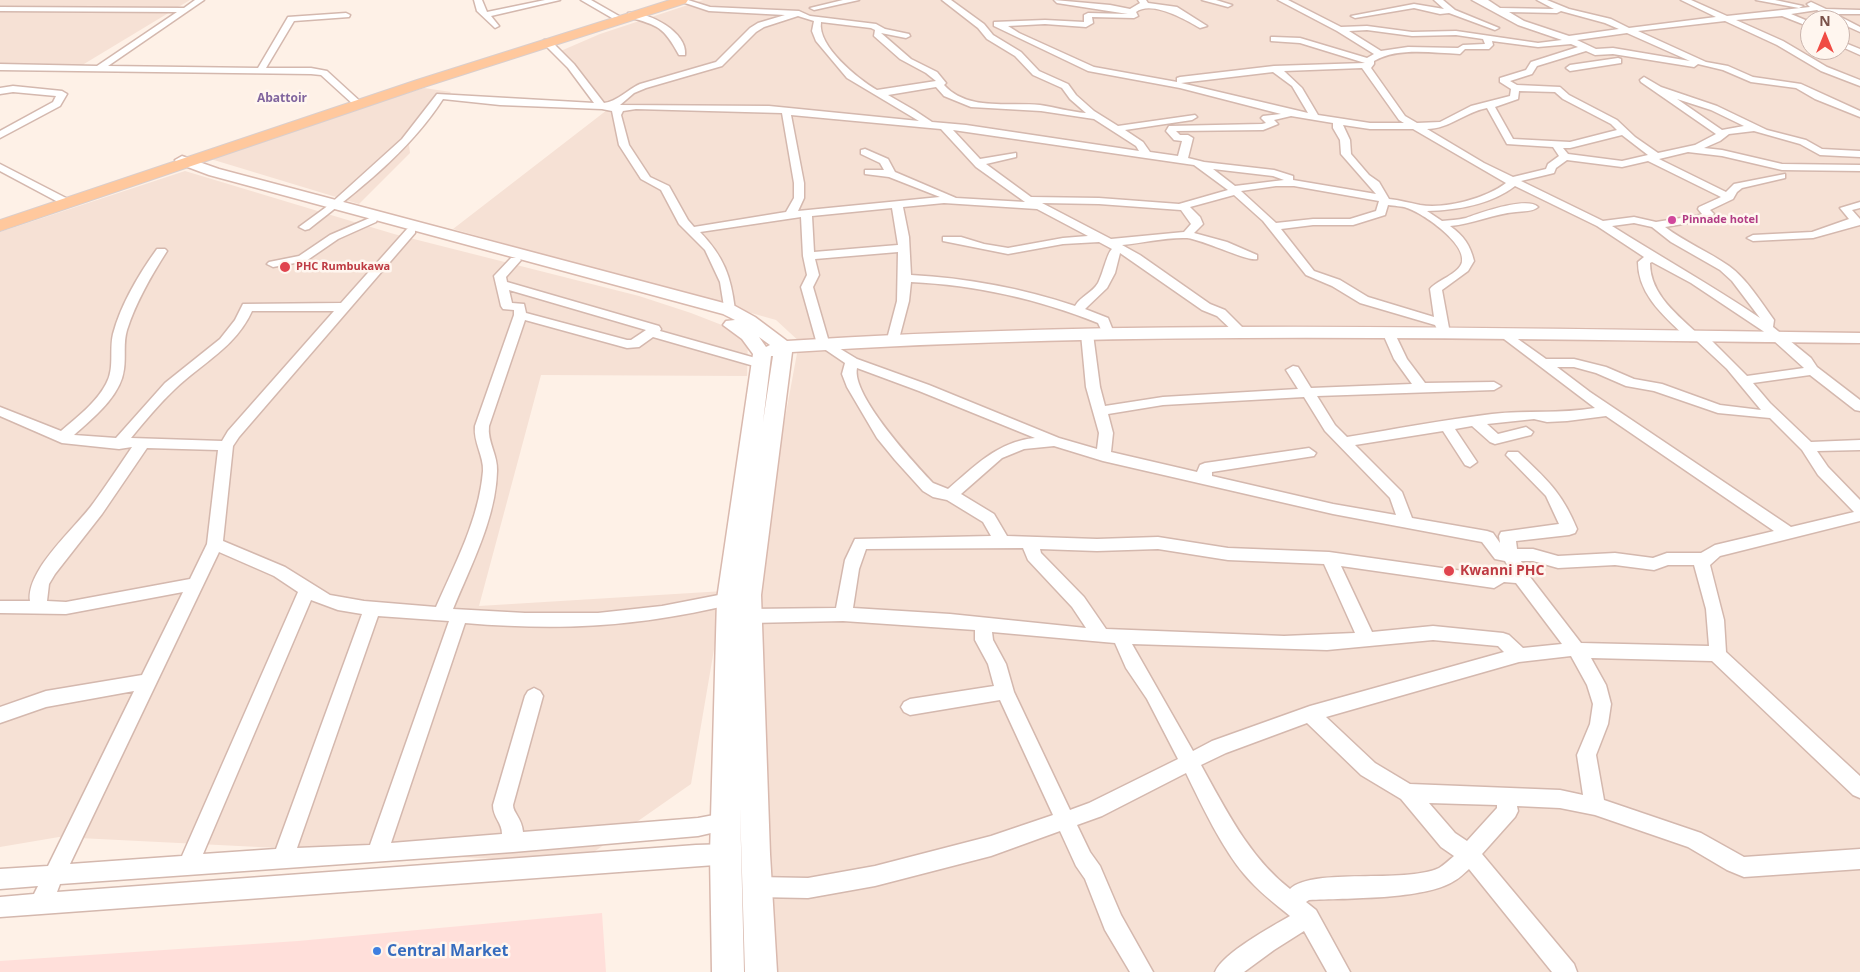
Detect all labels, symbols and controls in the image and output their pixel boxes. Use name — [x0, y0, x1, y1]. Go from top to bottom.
north arrow — [1800, 10, 1850, 60]
text: N — [1819, 11, 1831, 30]
district label: Abattoir — [257, 92, 307, 106]
place label: Pinnade hotel — [1682, 213, 1758, 227]
marker: Pinnade hotel — [1666, 214, 1678, 226]
marker: PHC Rumbukawa — [278, 260, 292, 274]
place label: PHC Rumbukawa — [296, 260, 390, 274]
place label: Kwanni PHC — [1460, 563, 1544, 579]
marker: Kwanni PHC — [1442, 564, 1456, 578]
place label: Central Market — [387, 941, 508, 961]
marker: Central Market — [371, 945, 383, 957]

